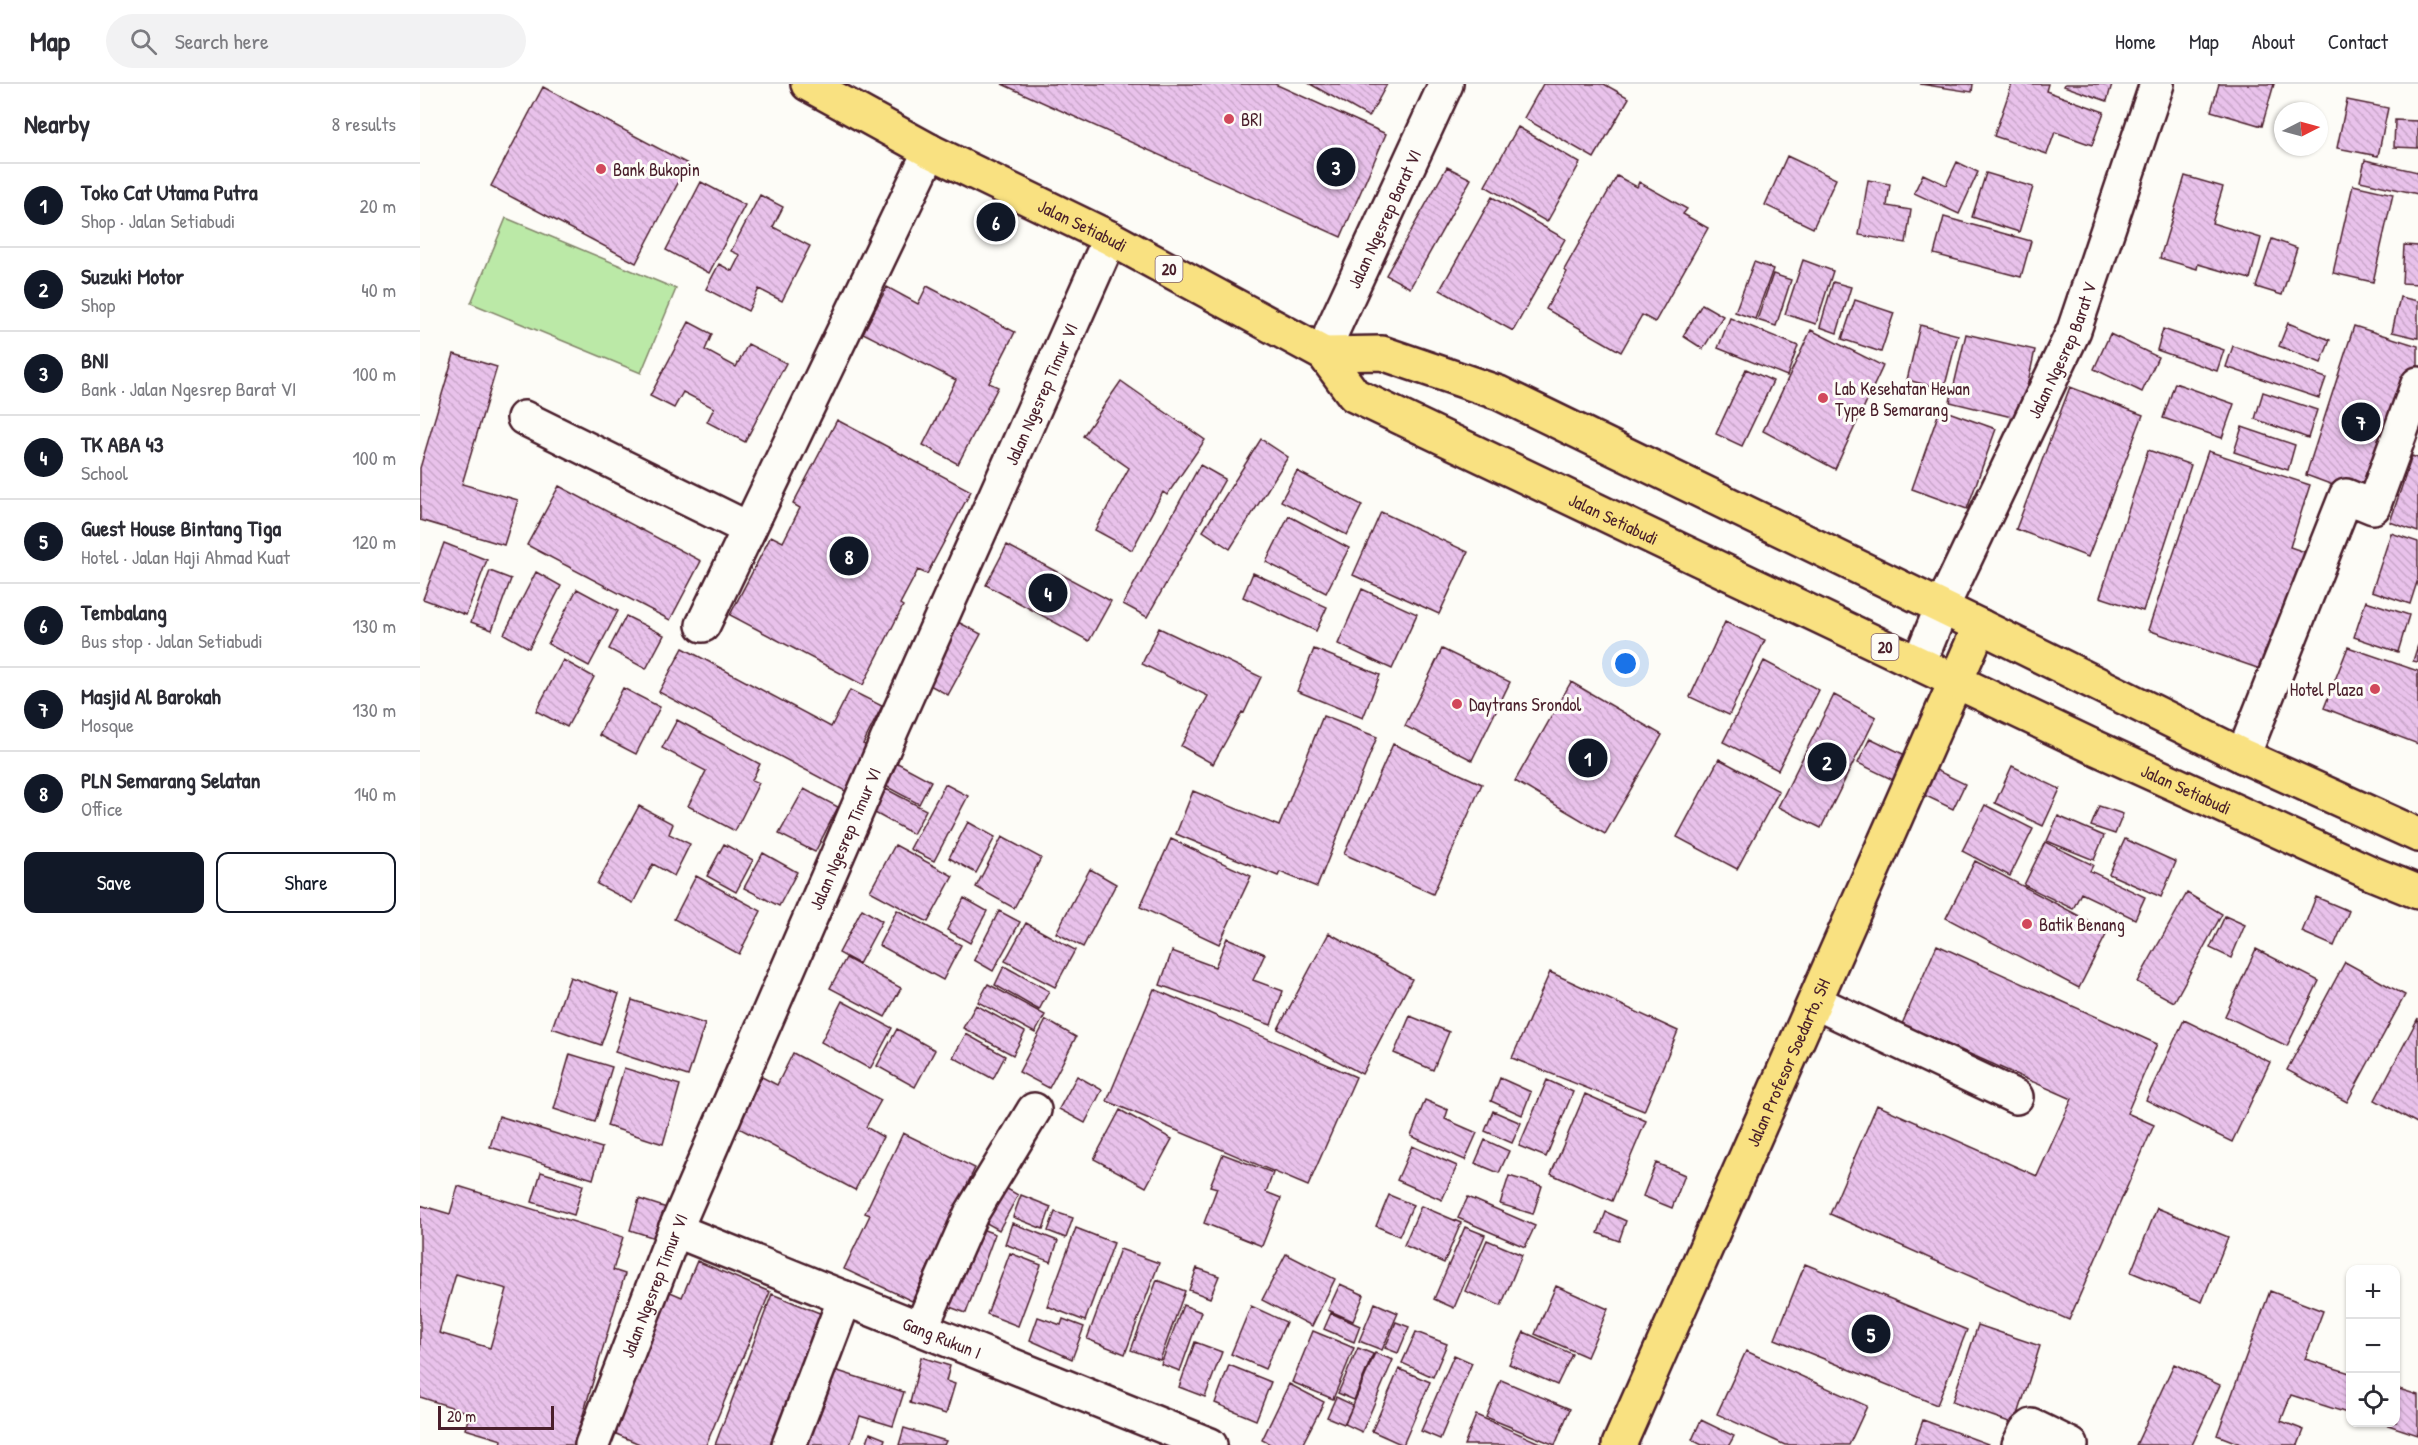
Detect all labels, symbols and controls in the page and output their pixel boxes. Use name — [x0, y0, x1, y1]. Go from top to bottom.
search box — [106, 14, 526, 68]
text: Map — [30, 22, 70, 60]
icon: search — [127, 25, 160, 58]
text: Search here — [175, 26, 269, 56]
text: Home — [2115, 27, 2156, 56]
text: Map — [2189, 27, 2219, 56]
text: About — [2252, 27, 2295, 56]
text: Contact — [2328, 27, 2388, 56]
north arrow — [2274, 102, 2328, 156]
text: Nearby — [24, 106, 90, 141]
place label: BRI — [1241, 107, 1263, 132]
text: 8 results — [331, 110, 396, 137]
marker: BRI — [1222, 112, 1236, 126]
pin: 3 — [1316, 144, 1356, 190]
street label: Jalan Ngesrep Barat VI — [1341, 145, 1427, 292]
place label: Bank Bukopin — [613, 157, 700, 182]
marker: Bank Bukopin — [594, 162, 608, 176]
text: Toko Cat Utama Putra — [81, 177, 258, 207]
text: 1 — [40, 192, 47, 219]
text: 20 m — [359, 192, 396, 219]
street label: Jalan Setiabudi — [1034, 193, 1132, 258]
pin: 6 — [976, 200, 1016, 244]
text: Shop · Jalan Setiabudi — [81, 207, 235, 234]
road number: 20 — [1156, 256, 1182, 282]
text: Suzuki Motor — [81, 261, 184, 291]
text: 2 — [39, 276, 48, 303]
text: 40 m — [361, 276, 396, 303]
street label: Jalan Ngesrep Barat V — [2021, 278, 2102, 422]
text: Shop — [81, 291, 115, 318]
street label: Jalan Ngesrep Timur VI — [998, 319, 1083, 469]
text: BNI — [81, 345, 109, 375]
text: 3 — [39, 360, 48, 387]
text: 100 m — [353, 360, 396, 387]
text: Bank · Jalan Ngesrep Barat VI — [81, 375, 297, 402]
place label: Lab Kesehatan Hewan Type B Semarang — [1835, 376, 1970, 422]
marker: Lab Kesehatan Hewan Type B Semarang — [1816, 391, 1830, 405]
pin: 7 — [2342, 400, 2380, 444]
text: TK ABA 43 — [81, 429, 164, 459]
text: 4 — [40, 444, 47, 471]
text: 100 m — [353, 444, 396, 471]
text: School — [81, 459, 128, 486]
street label: Jalan Setiabudi — [1565, 487, 1663, 551]
text: Guest House Bintang Tiga — [81, 513, 281, 543]
text: 5 — [39, 528, 48, 555]
text: 120 m — [352, 528, 396, 555]
pin: 8 — [830, 534, 868, 578]
text: Hotel · Jalan Haji Ahmad Kuat — [81, 543, 290, 570]
pin: 4 — [1028, 570, 1068, 616]
text: Tembalang — [81, 597, 167, 627]
text: 6 — [40, 612, 47, 639]
text: 130 m — [353, 612, 396, 639]
text: Bus stop · Jalan Setiabudi — [81, 627, 263, 654]
road number: 20 — [1872, 634, 1898, 660]
your location — [1611, 649, 1640, 678]
place label: Hotel Plaza — [2290, 677, 2363, 702]
text: Masjid Al Barokah — [81, 681, 221, 711]
marker: Hotel Plaza — [2368, 682, 2382, 696]
place label: Daytrans Srondol — [1469, 692, 1581, 717]
text: 7 — [39, 696, 48, 723]
text: 130 m — [353, 696, 396, 723]
marker: Daytrans Srondol — [1450, 697, 1464, 711]
text: Mosque — [81, 711, 134, 738]
pin: 1 — [1568, 736, 1608, 780]
pin: 2 — [1808, 740, 1846, 784]
street label: Jalan Setiabudi — [2137, 758, 2235, 820]
street label: Jalan Ngesrep Timur VI — [803, 763, 886, 914]
text: PLN Semarang Selatan — [81, 765, 260, 795]
text: 8 — [39, 780, 48, 807]
text: 140 m — [354, 780, 396, 807]
text: Office — [81, 795, 123, 822]
button: Save — [24, 852, 204, 913]
button: Share — [216, 852, 396, 913]
place label: Batik Benang — [2039, 912, 2125, 937]
marker: Batik Benang — [2020, 917, 2034, 931]
street label: Jalan Profesor Soedarto, SH — [1740, 974, 1836, 1151]
street label: Jalan Ngesrep Timur VI — [614, 1209, 693, 1361]
map controls — [2346, 1265, 2400, 1427]
button: + — [2346, 1265, 2400, 1319]
street label: Gang Rukun I — [899, 1310, 985, 1364]
pin: 5 — [1852, 1312, 1890, 1356]
button: − — [2346, 1319, 2400, 1373]
button: locate — [2346, 1373, 2400, 1427]
scale bar — [438, 1403, 554, 1430]
text: 20 m — [447, 1405, 476, 1427]

